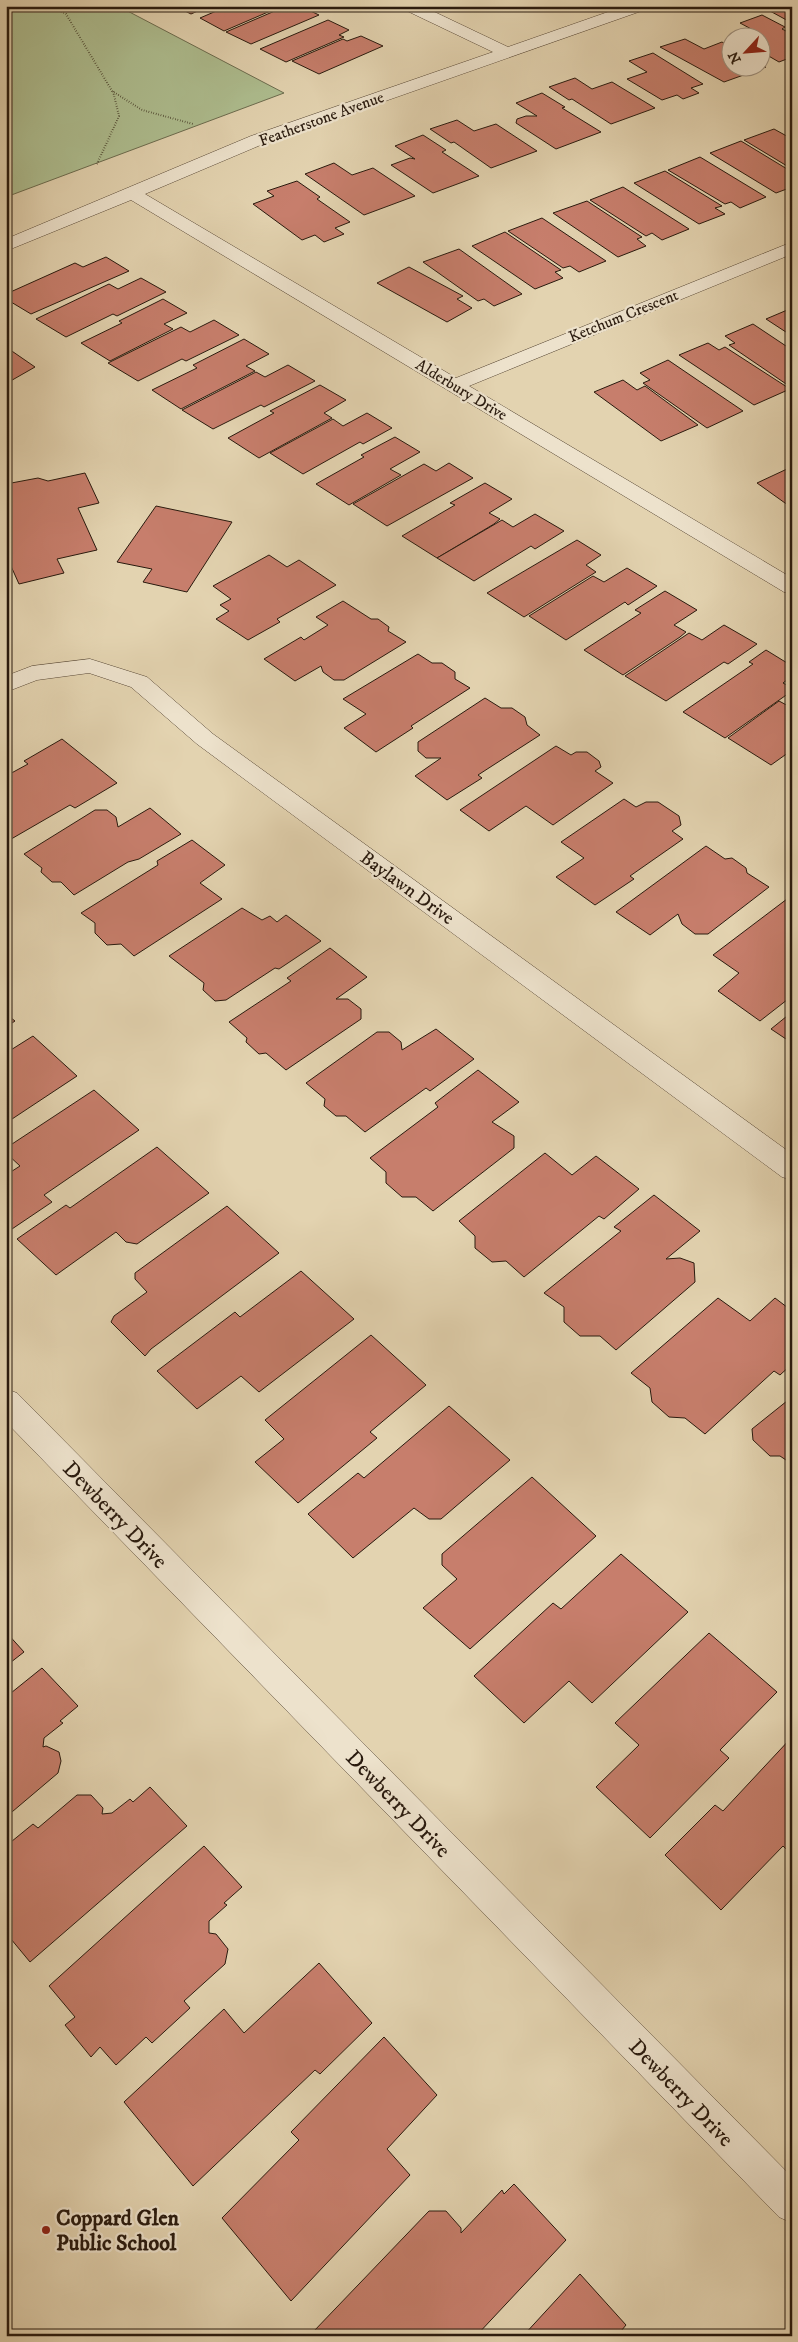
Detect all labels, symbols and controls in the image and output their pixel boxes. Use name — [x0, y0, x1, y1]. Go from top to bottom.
north arrow — [720, 28, 770, 78]
text: N — [724, 48, 746, 66]
street label: Featherstone Avenue — [256, 87, 387, 151]
street label: Ketchum Crescent — [566, 285, 681, 347]
street label: Alderbury Drive — [412, 355, 511, 425]
street label: Baylawn Drive — [356, 846, 459, 930]
street label: Dewberry Drive — [57, 1456, 173, 1575]
street label: Dewberry Drive — [340, 1745, 456, 1864]
street label: Dewberry Drive — [623, 2034, 739, 2153]
place label: Coppard Glen Public School — [56, 2205, 180, 2257]
marker: Coppard Glen Public School — [40, 2224, 52, 2236]

